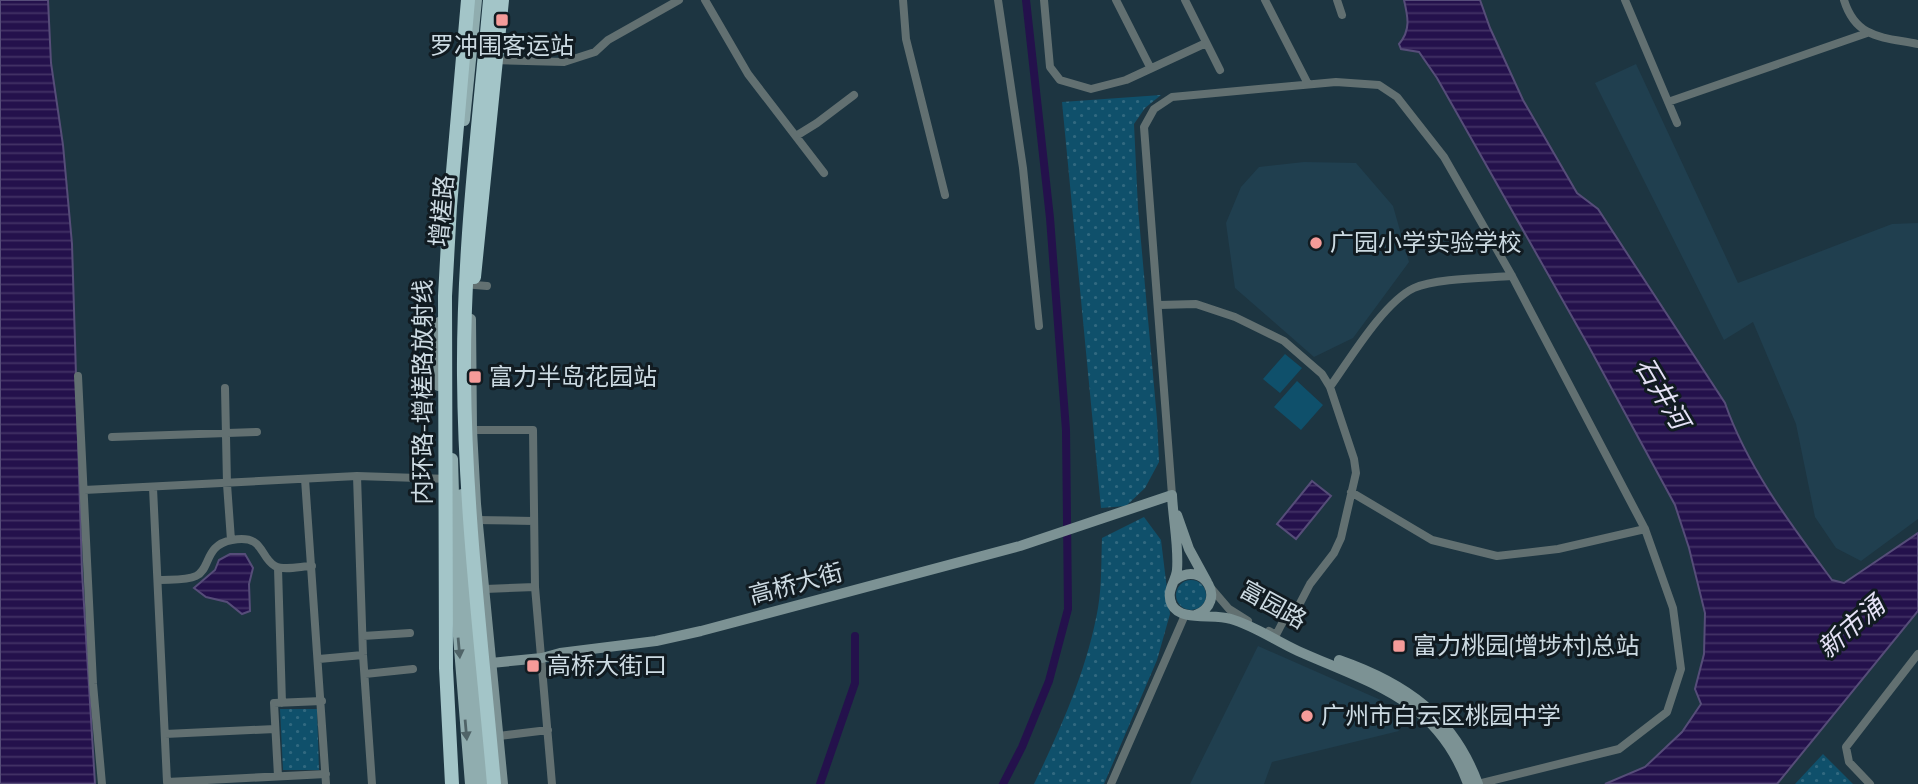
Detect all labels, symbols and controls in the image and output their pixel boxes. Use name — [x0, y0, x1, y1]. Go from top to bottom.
marker: 罗冲围客运站 — [494, 12, 510, 28]
place label: 罗冲围客运站 — [430, 32, 574, 61]
street label: 增槎路 — [425, 174, 460, 248]
place label: 广园小学实验学校 — [1330, 229, 1522, 258]
marker: 广园小学实验学校 — [1308, 235, 1324, 251]
street label: 内环路-增槎路放射线 — [409, 280, 438, 504]
water label: 石井河 — [1627, 352, 1697, 439]
place label: 富力半岛花园站 — [489, 363, 657, 392]
marker: 富力半岛花园站 — [467, 369, 483, 385]
street label: 高桥大街 — [746, 558, 846, 611]
street label: 富园路 — [1234, 575, 1311, 636]
water label: 新市涌 — [1812, 589, 1894, 665]
place label: 富力桃园(增埗村)总站 — [1413, 632, 1639, 661]
one-way arrow — [454, 637, 465, 659]
marker: 富力桃园(增埗村)总站 — [1391, 638, 1407, 654]
place label: 高桥大街口 — [547, 652, 667, 681]
marker: 高桥大街口 — [525, 658, 541, 674]
place label: 广州市白云区桃园中学 — [1321, 702, 1561, 731]
marker: 广州市白云区桃园中学 — [1299, 708, 1315, 724]
one-way arrow — [461, 719, 472, 741]

